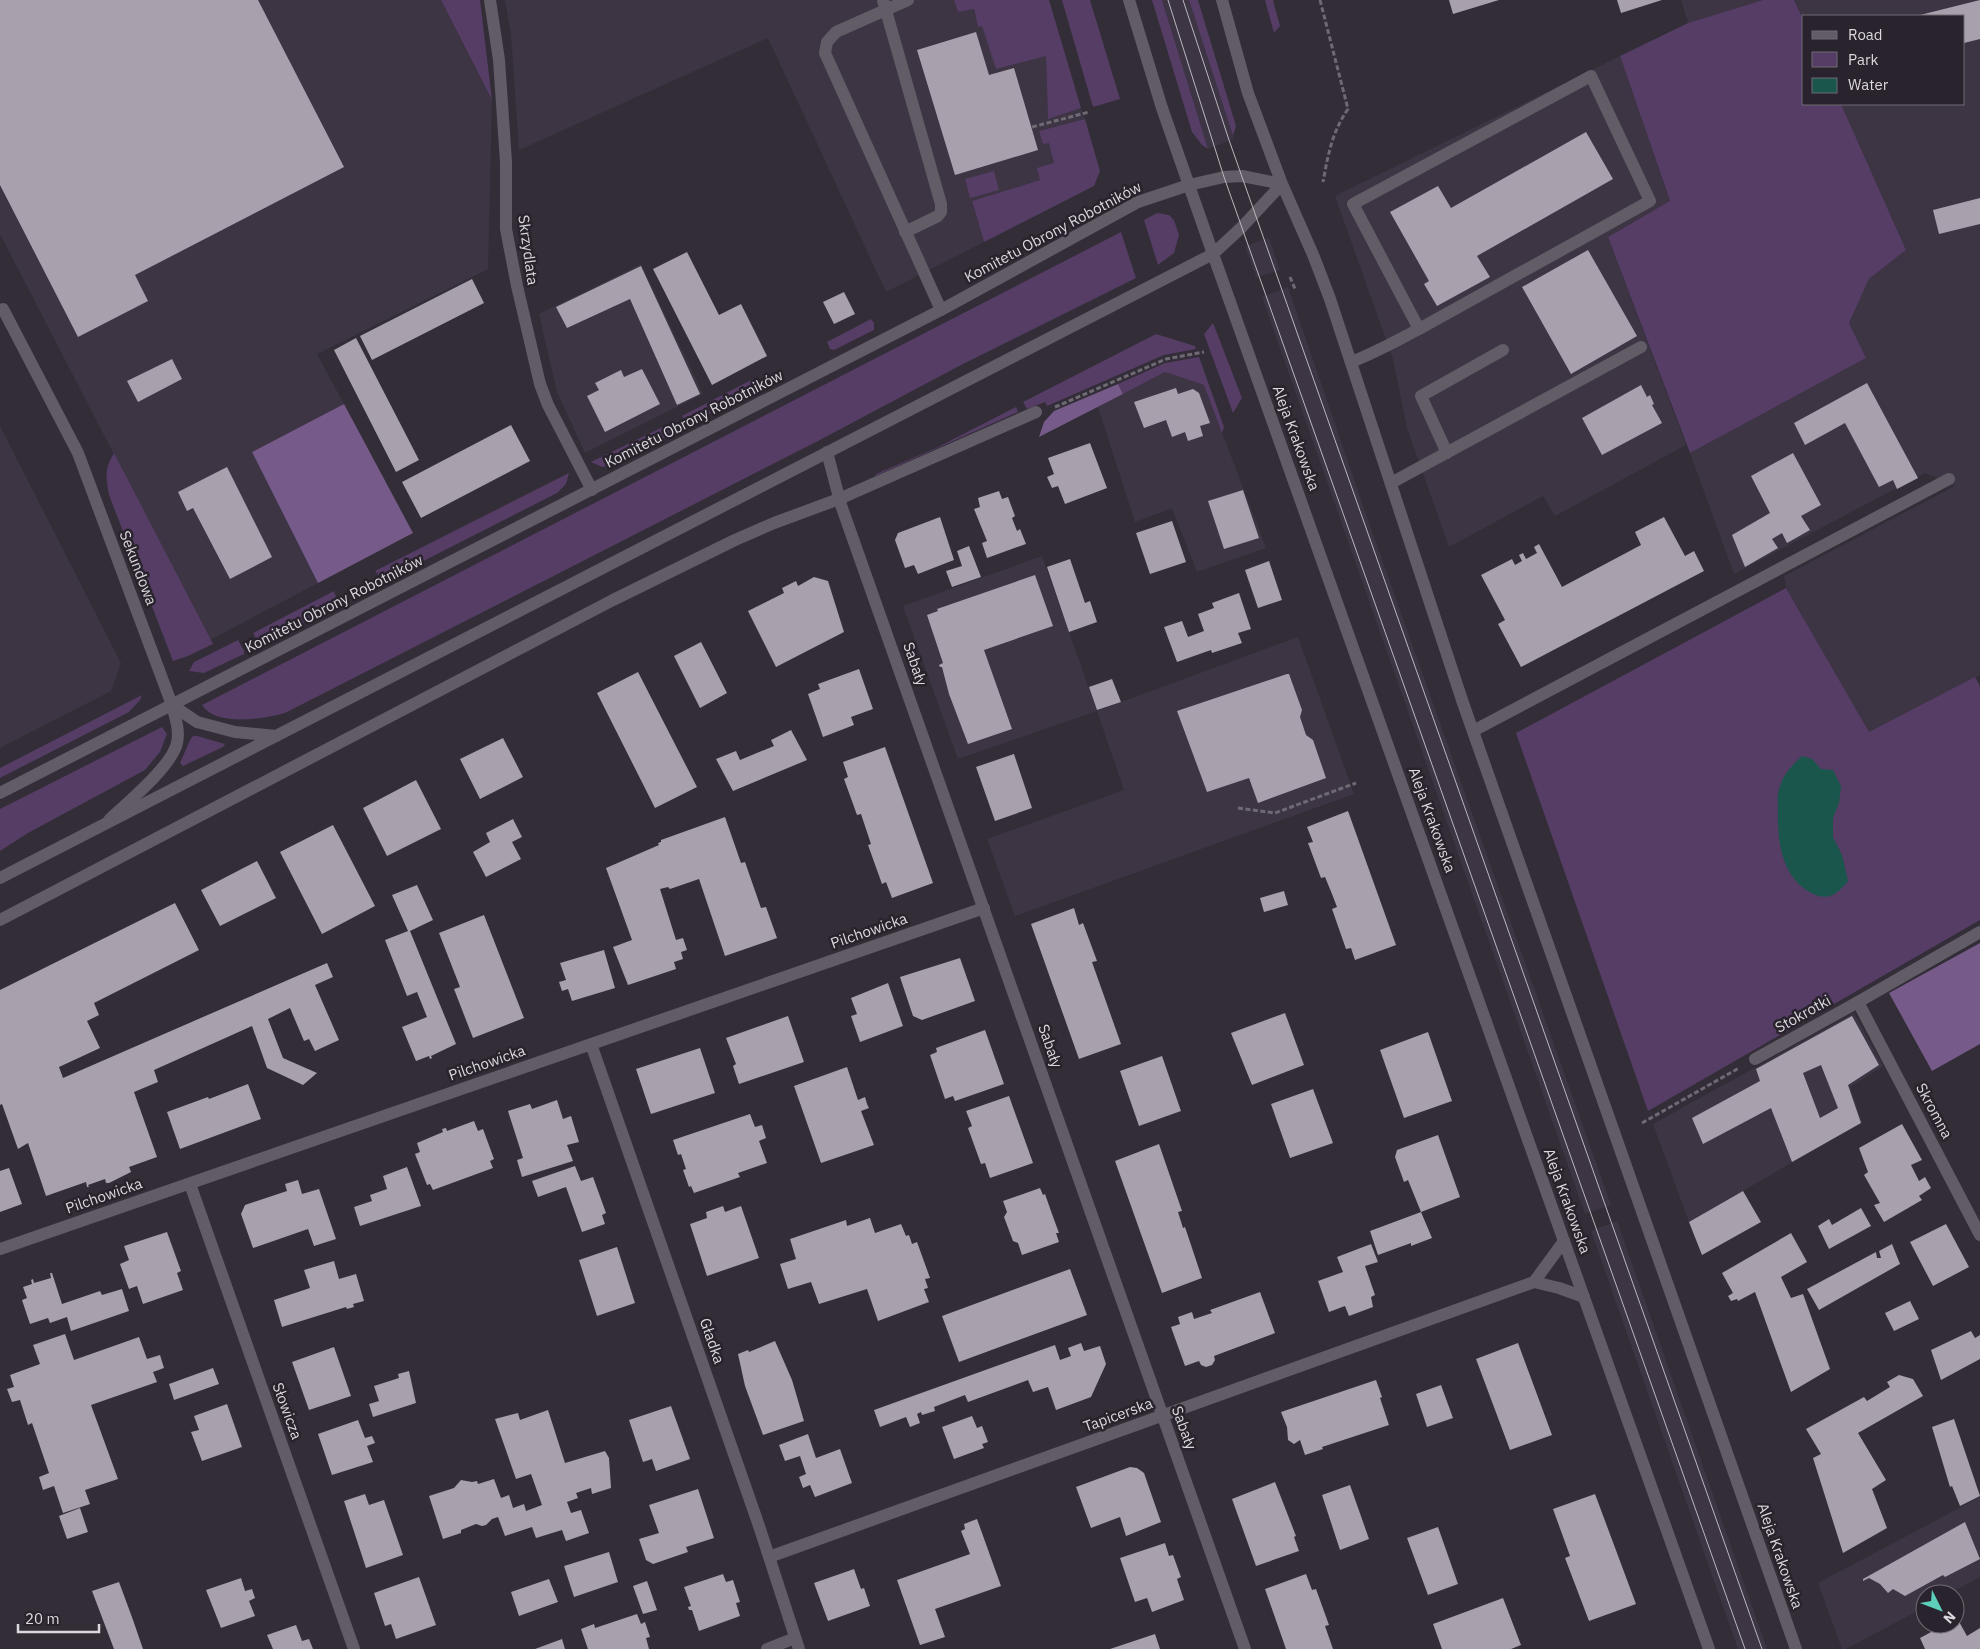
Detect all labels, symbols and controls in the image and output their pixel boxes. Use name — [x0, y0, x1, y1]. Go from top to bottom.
legend — [1802, 15, 1965, 105]
text: Road — [1848, 25, 1883, 44]
text: Park — [1848, 50, 1878, 69]
text: Water — [1848, 75, 1889, 94]
street label: Komitetu Obrony Robotników — [961, 177, 1145, 286]
street label: Skrzydlata — [514, 214, 543, 286]
street label: Komitetu Obrony Robotników — [601, 365, 787, 472]
street label: Aleja Krakowska — [1269, 383, 1324, 493]
street label: Sekundowa — [116, 528, 161, 608]
street label: Komitetu Obrony Robotników — [241, 550, 427, 657]
street label: Sabały — [899, 639, 932, 689]
street label: Aleja Krakowska — [1405, 765, 1460, 875]
street label: Pilchowicka — [828, 909, 910, 953]
street label: Stokrotki — [1771, 990, 1834, 1037]
street label: Sabały — [1034, 1021, 1067, 1071]
street label: Pilchowicka — [446, 1041, 528, 1085]
street label: Skromna — [1912, 1080, 1957, 1142]
street label: Aleja Krakowska — [1540, 1146, 1595, 1256]
street label: Pilchowicka — [63, 1174, 145, 1218]
street label: Gładka — [696, 1315, 729, 1366]
street label: Słowicza — [268, 1380, 306, 1442]
street label: Tapicerska — [1081, 1393, 1155, 1436]
street label: Sabały — [1168, 1403, 1201, 1453]
street label: Aleja Krakowska — [1753, 1500, 1807, 1611]
north arrow — [1915, 1584, 1965, 1634]
scale bar — [18, 1602, 99, 1634]
text: N — [1940, 1608, 1960, 1627]
text: 20 m — [25, 1609, 60, 1628]

